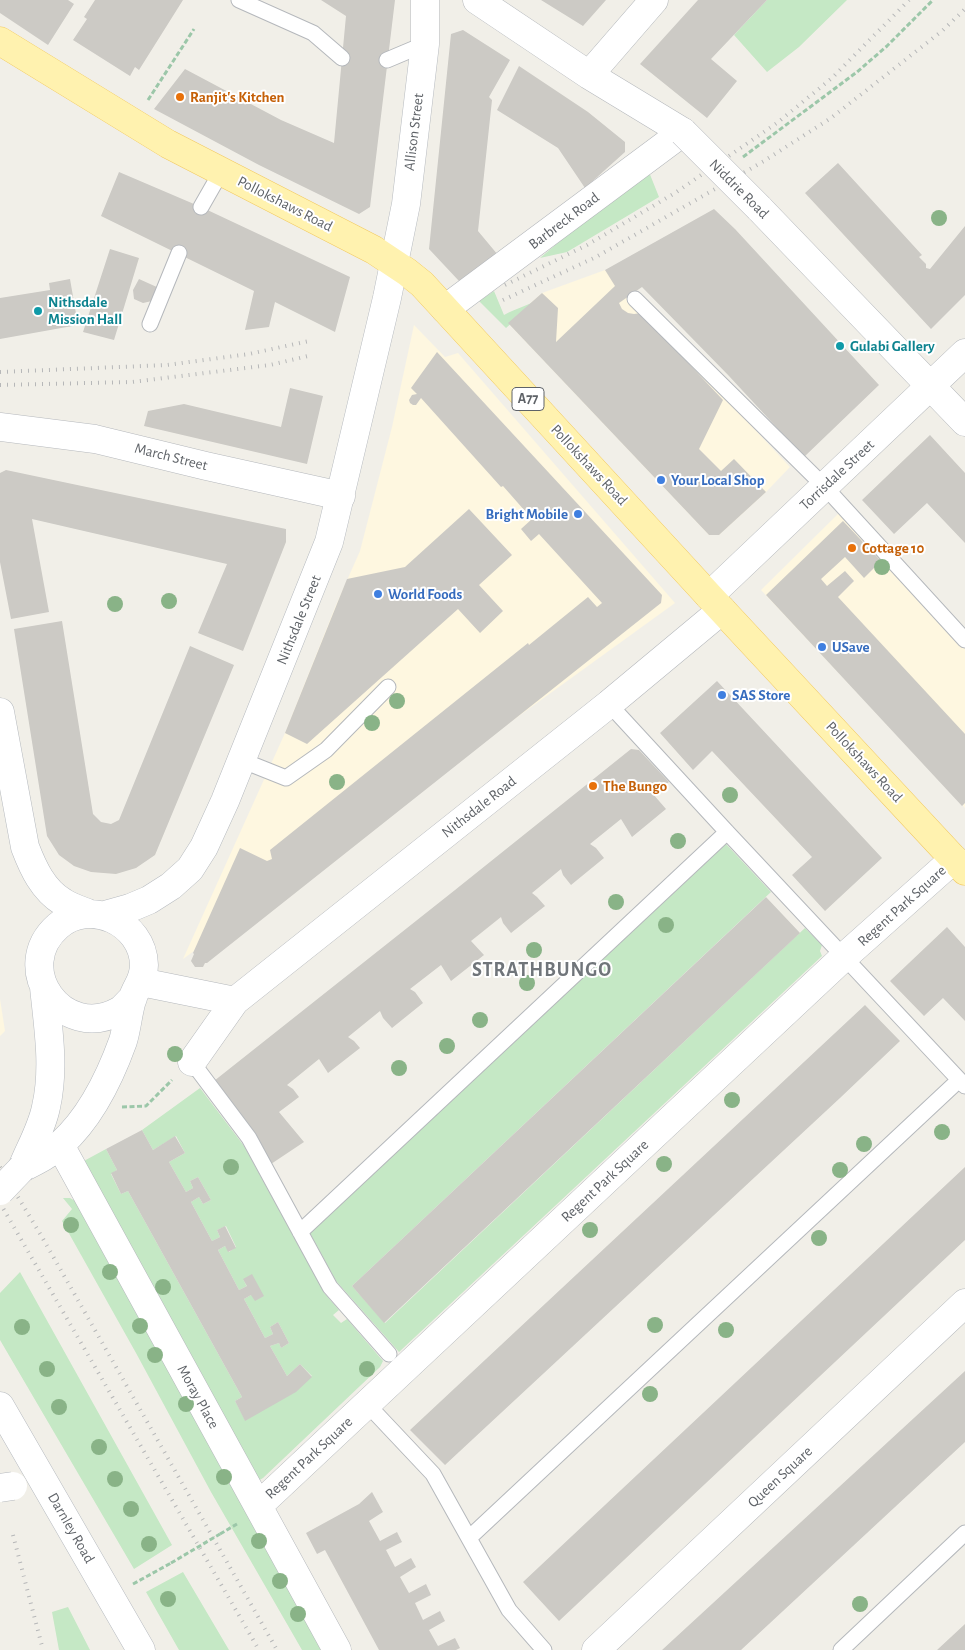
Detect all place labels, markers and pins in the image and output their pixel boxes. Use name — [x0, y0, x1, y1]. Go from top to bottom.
place label: Ranjit's Kitchen — [190, 88, 284, 106]
marker: Ranjit's Kitchen — [174, 91, 186, 103]
place label: Nithsdale Mission Hall — [48, 293, 122, 328]
marker: Nithsdale Mission Hall — [32, 305, 44, 317]
place label: Gulabi Gallery — [850, 337, 935, 355]
marker: Gulabi Gallery — [834, 340, 846, 352]
place label: Your Local Shop — [671, 471, 764, 489]
marker: Your Local Shop — [655, 474, 667, 486]
place label: Bright Mobile — [486, 505, 568, 523]
marker: Bright Mobile — [572, 508, 584, 520]
place label: Cottage 10 — [862, 539, 924, 557]
marker: Cottage 10 — [846, 542, 858, 554]
place label: World Foods — [388, 585, 462, 603]
marker: World Foods — [372, 588, 384, 600]
place label: USave — [832, 638, 869, 656]
marker: USave — [816, 641, 828, 653]
place label: SAS Store — [732, 686, 790, 704]
marker: SAS Store — [716, 689, 728, 701]
place label: The Bungo — [603, 777, 667, 795]
marker: The Bungo — [587, 780, 599, 792]

